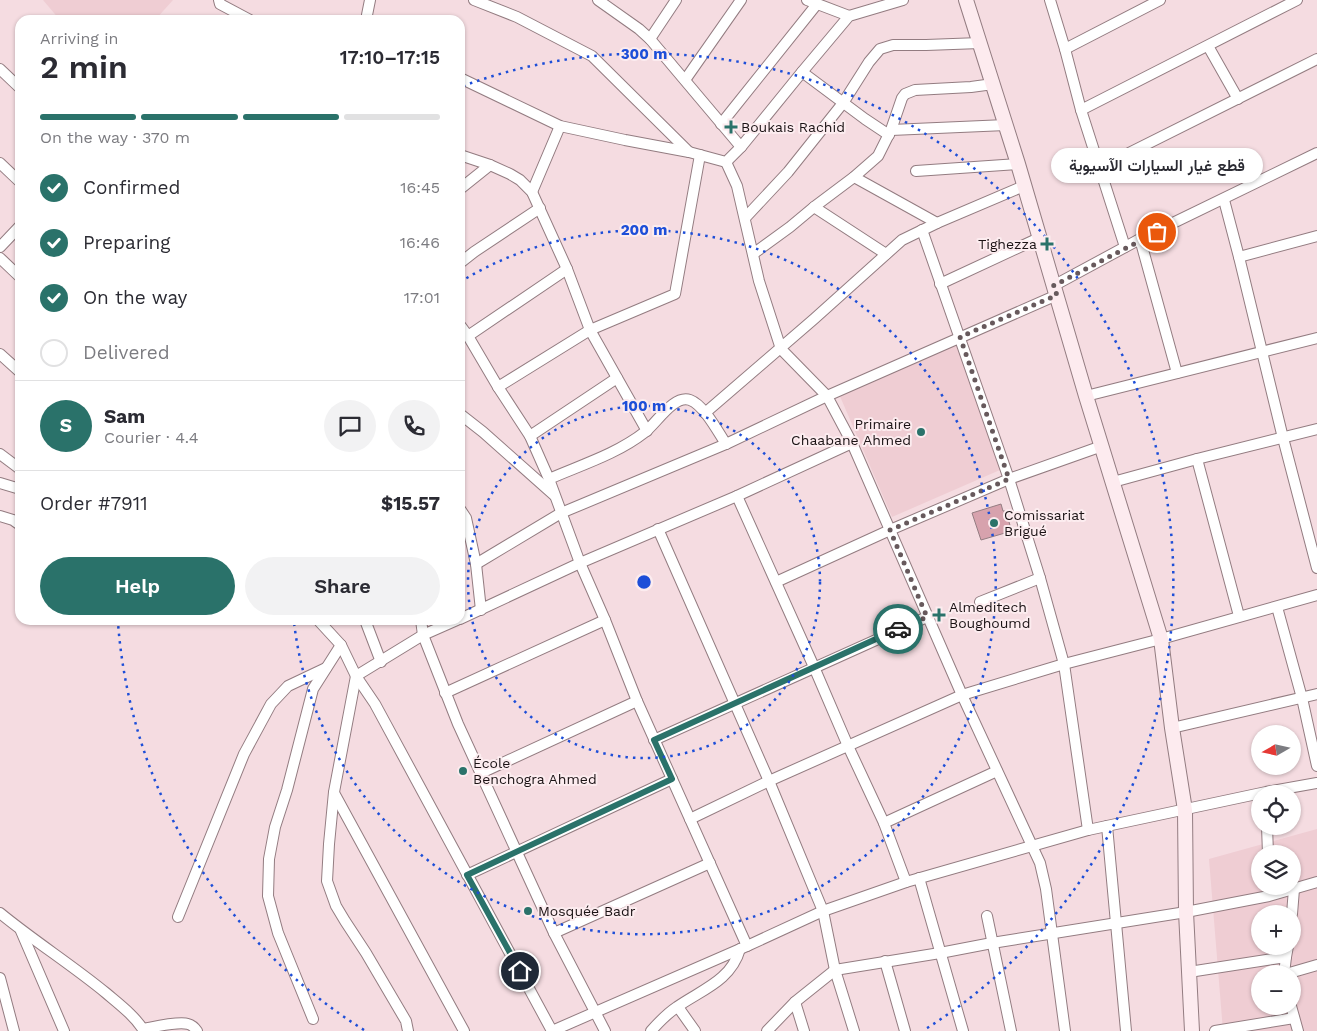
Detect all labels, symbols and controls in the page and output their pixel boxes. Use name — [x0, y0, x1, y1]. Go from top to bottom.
text: Arriving in — [40, 29, 118, 48]
text: 300 m — [621, 45, 667, 63]
text: 17:10–17:15 — [340, 46, 440, 69]
text: 2 min — [40, 48, 128, 86]
place label: Boukais Rachid — [741, 119, 845, 135]
marker: Boukais Rachid — [725, 121, 737, 133]
text: On the way · 370 m — [40, 128, 190, 147]
callout: قطع غيار السيارات الآسيوية — [1051, 147, 1263, 182]
text: قطع غيار السيارات الآسيوية — [1069, 156, 1245, 175]
icon: check — [40, 174, 68, 202]
text: Confirmed — [83, 176, 180, 199]
text: 16:45 — [400, 178, 440, 197]
pin — [1136, 211, 1178, 253]
icon: bag — [1143, 218, 1171, 246]
text: 200 m — [621, 221, 667, 239]
icon: check — [40, 229, 68, 257]
text: Preparing — [83, 231, 170, 254]
text: 16:46 — [400, 233, 440, 252]
place label: Tighezza — [978, 236, 1037, 252]
marker: Tighezza — [1041, 238, 1053, 250]
icon: check — [40, 284, 68, 312]
text: On the way — [83, 286, 187, 309]
text: 17:01 — [404, 288, 440, 307]
text: Delivered — [83, 341, 170, 364]
text: 100 m — [622, 397, 666, 415]
button: chat — [324, 400, 376, 452]
button: phone — [388, 400, 440, 452]
text: Sam — [104, 405, 145, 428]
text: S — [60, 414, 72, 437]
place label: Primaire Chaabane Ahmed — [791, 416, 911, 448]
marker: Primaire Chaabane Ahmed — [915, 426, 927, 438]
text: Courier · 4.4 — [104, 428, 199, 447]
text: Order #7911 — [40, 492, 148, 515]
text: $15.57 — [381, 492, 440, 515]
place label: Comissariat Brigué — [1004, 507, 1085, 539]
marker: Comissariat Brigué — [988, 517, 1000, 529]
button: Help — [40, 557, 235, 615]
button: Share — [245, 557, 440, 615]
centre of rings — [635, 573, 653, 591]
place label: Almeditech Boughoumd — [949, 599, 1030, 631]
courier — [873, 604, 923, 654]
marker: Almeditech Boughoumd — [933, 609, 945, 621]
icon: car — [884, 615, 912, 643]
north arrow — [1251, 725, 1301, 775]
map controls — [1251, 725, 1301, 1015]
place label: École Benchogra Ahmed — [473, 755, 597, 787]
marker: École Benchogra Ahmed — [457, 765, 469, 777]
button: locate — [1251, 785, 1301, 835]
button: layers — [1251, 845, 1301, 895]
place label: Mosquée Badr — [538, 903, 636, 919]
marker: Mosquée Badr — [522, 905, 534, 917]
button: + — [1251, 905, 1301, 955]
pin — [499, 950, 541, 992]
icon: home — [506, 957, 534, 985]
button: − — [1251, 965, 1301, 1015]

